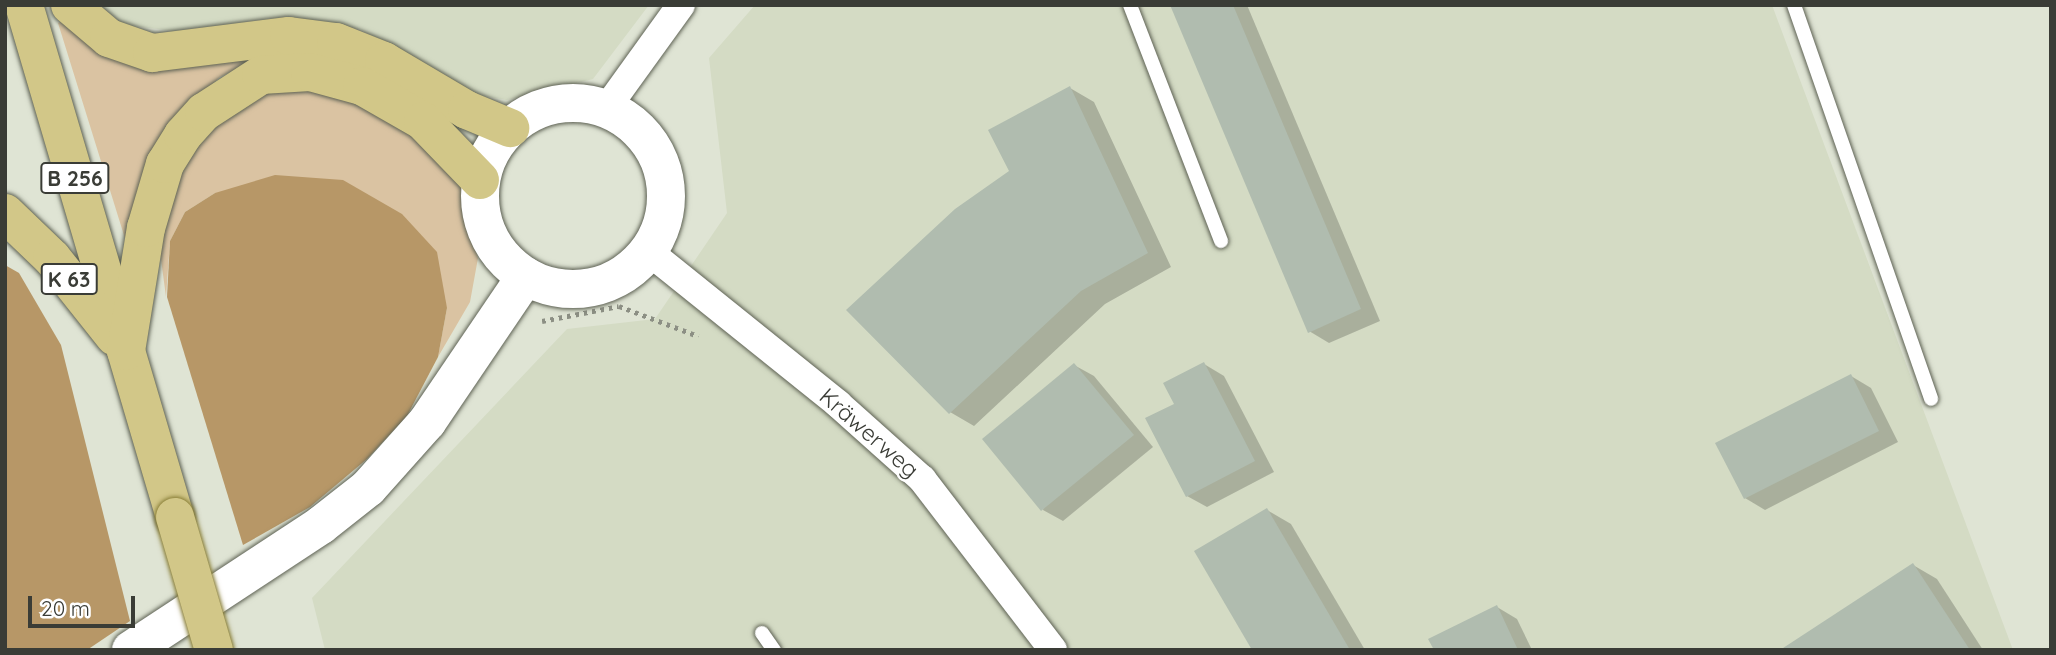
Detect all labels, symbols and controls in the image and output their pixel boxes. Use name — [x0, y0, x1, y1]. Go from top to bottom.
road number: B 256 — [40, 160, 110, 196]
road number: K 63 — [39, 262, 99, 296]
street label: Kräwerweg — [814, 382, 924, 484]
scale bar — [32, 582, 138, 626]
text: 20 m — [41, 595, 90, 621]

